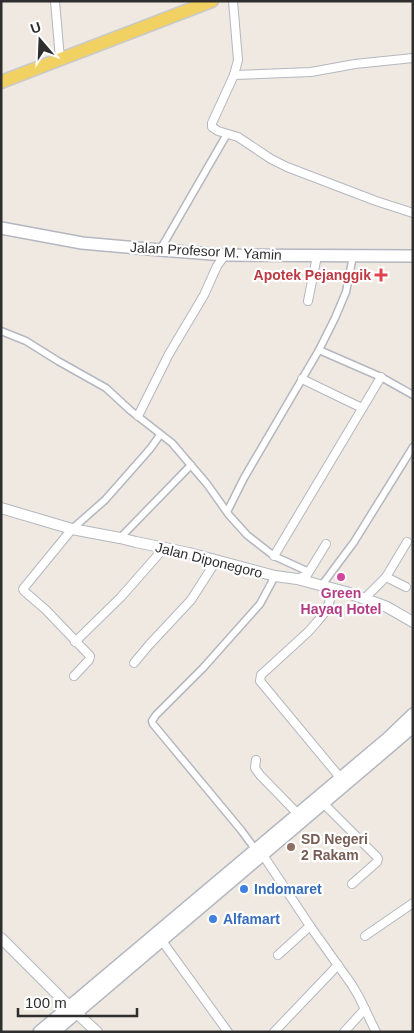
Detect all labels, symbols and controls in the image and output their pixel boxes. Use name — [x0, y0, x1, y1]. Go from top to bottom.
north arrow — [15, 15, 65, 65]
text: U — [28, 18, 43, 37]
street label: Jalan Profesor M. Yamin — [130, 239, 282, 263]
place label: Apotek Pejanggik — [254, 267, 371, 283]
marker: Apotek Pejanggik — [375, 269, 387, 281]
street label: Jalan Diponegoro — [154, 539, 264, 581]
marker: Green Hayaq Hotel — [335, 571, 347, 583]
place label: Green Hayaq Hotel — [301, 585, 381, 617]
place label: SD Negeri 2 Rakam — [301, 831, 368, 863]
marker: SD Negeri 2 Rakam — [285, 841, 297, 853]
place label: Indomaret — [254, 881, 322, 897]
marker: Indomaret — [238, 883, 250, 895]
place label: Alfamart — [223, 911, 280, 927]
marker: Alfamart — [207, 913, 219, 925]
scale bar — [18, 986, 136, 1018]
text: 100 m — [25, 994, 67, 1011]

